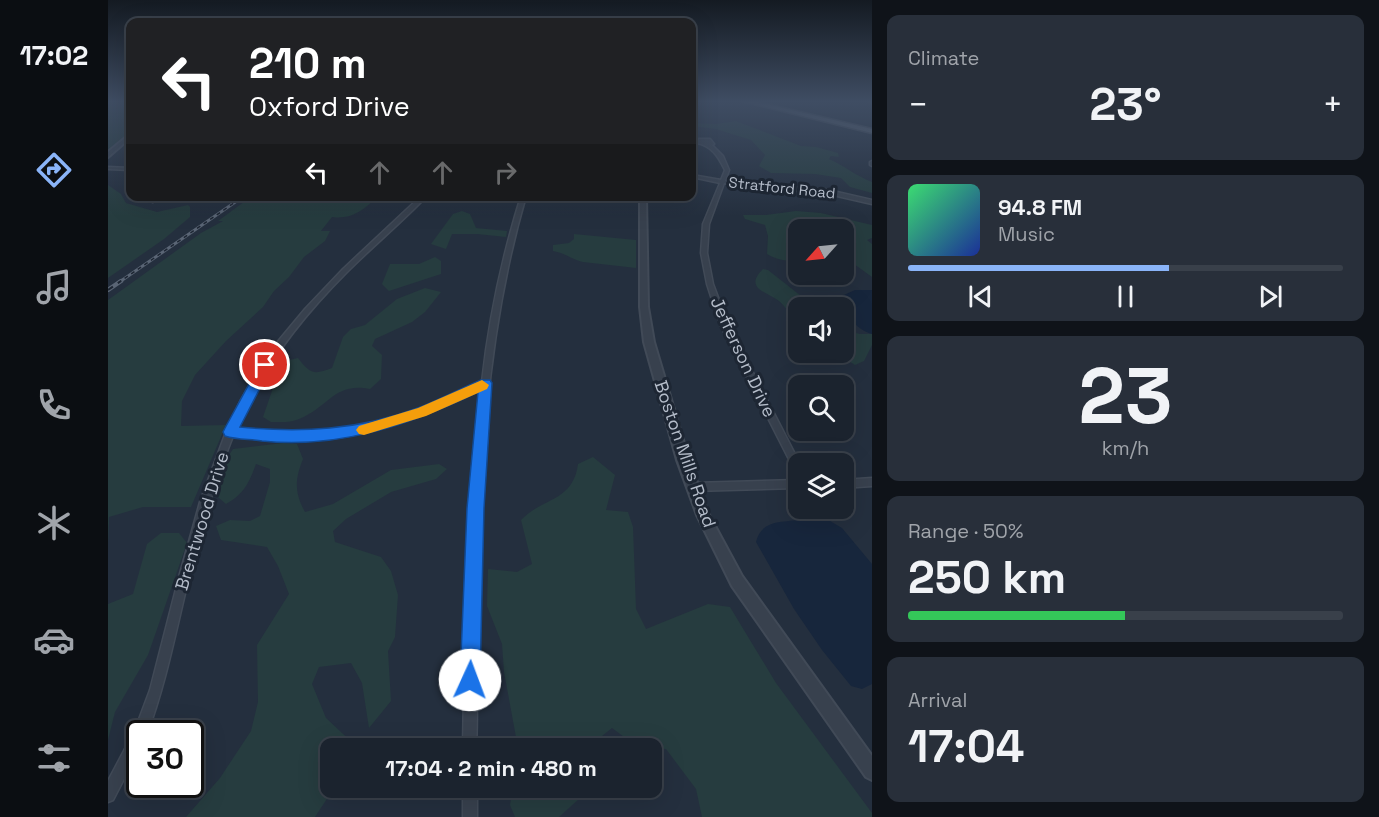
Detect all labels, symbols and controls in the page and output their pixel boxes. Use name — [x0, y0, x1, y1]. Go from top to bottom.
text: 210 m — [249, 37, 367, 90]
text: 17:02 — [20, 38, 88, 73]
icon: left — [150, 42, 228, 120]
text: Climate — [908, 45, 979, 71]
text: 23° — [1090, 76, 1161, 133]
text: − — [908, 84, 928, 126]
text: + — [1323, 84, 1343, 126]
text: Oxford Drive — [249, 89, 410, 124]
icon: directions — [33, 149, 75, 191]
icon: left — [300, 156, 333, 189]
icon: ahead — [363, 156, 396, 189]
icon: ahead — [426, 156, 459, 189]
icon: right — [489, 156, 522, 189]
street label: Stratford Road — [728, 172, 836, 203]
text: 94.8 FM — [998, 193, 1082, 221]
north arrow — [788, 219, 854, 285]
map controls — [788, 219, 854, 519]
text: Music — [998, 221, 1055, 247]
icon: music — [33, 266, 75, 308]
icon: previous — [964, 280, 997, 313]
icon: pause — [1109, 280, 1142, 313]
icon: next — [1254, 280, 1287, 313]
street label: Jefferson Drive — [705, 293, 781, 421]
button: sound — [788, 297, 854, 363]
pin — [239, 339, 290, 390]
text: 23 — [1079, 346, 1172, 446]
icon: arrive — [248, 348, 281, 381]
button: search — [788, 375, 854, 441]
street label: Boston Mills Road — [650, 377, 721, 530]
icon: phone — [33, 384, 75, 426]
text: km/h — [1102, 435, 1149, 461]
street label: Brentwood Drive — [169, 449, 234, 593]
button: layers — [788, 453, 854, 519]
icon: climate — [33, 502, 75, 544]
text: Range · 50% — [908, 518, 1023, 544]
text: 250 km — [908, 549, 1066, 606]
icon: car — [33, 619, 75, 661]
position arrow — [438, 648, 502, 712]
text: Arrival — [908, 687, 967, 713]
text: 17:04 — [908, 718, 1024, 775]
speed limit sign: 30 — [126, 720, 204, 798]
icon: filters — [33, 737, 75, 779]
text: 17:04 · 2 min · 480 m — [385, 754, 597, 782]

